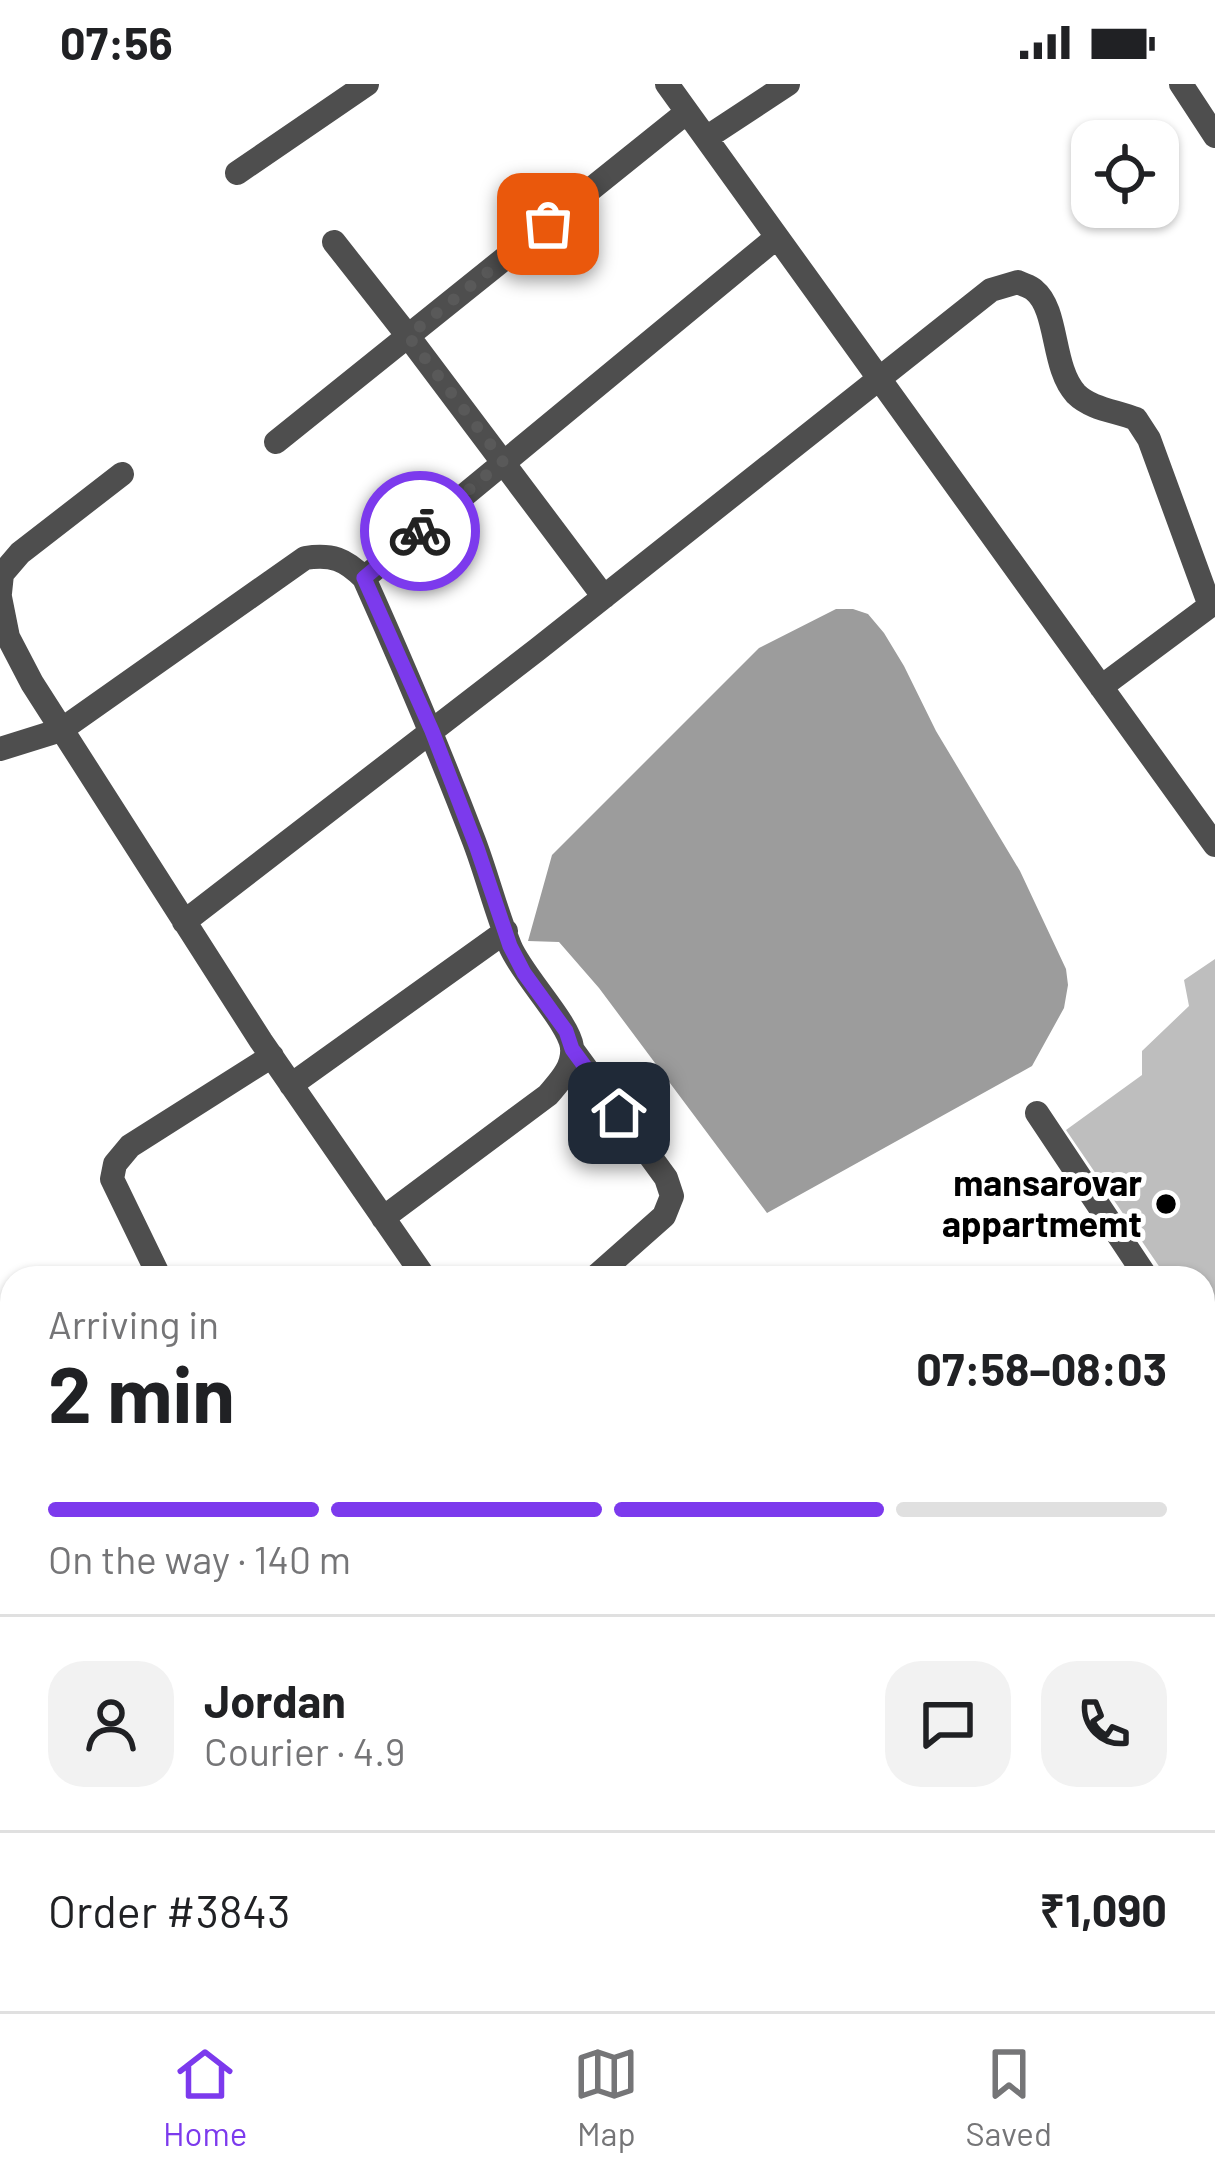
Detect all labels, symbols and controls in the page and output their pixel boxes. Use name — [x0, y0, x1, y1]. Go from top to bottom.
text: 07:56 — [60, 15, 173, 69]
map controls — [1071, 120, 1179, 228]
button: locate — [1071, 120, 1179, 228]
pin — [497, 173, 599, 275]
icon: bag — [515, 191, 581, 257]
courier — [360, 471, 480, 591]
icon: bike — [387, 498, 453, 564]
pin — [568, 1062, 670, 1164]
icon: home — [586, 1080, 652, 1146]
place label: mansarovar appartmemt — [942, 1160, 1142, 1244]
marker: mansarovar appartmemt — [1153, 1191, 1179, 1217]
text: Arriving in — [48, 1300, 219, 1347]
text: 07:58–08:03 — [916, 1341, 1167, 1395]
text: 2 min — [48, 1345, 235, 1439]
text: On the way · 140 m — [48, 1535, 351, 1582]
button: person — [48, 1661, 174, 1787]
button: chat — [885, 1661, 1011, 1787]
button: phone — [1041, 1661, 1167, 1787]
text: Jordan — [204, 1673, 346, 1727]
text: Courier · 4.9 — [204, 1727, 405, 1774]
text: ₹1,090 — [1039, 1882, 1167, 1936]
text: Order #3843 — [48, 1883, 290, 1937]
tab: Home — [163, 2041, 247, 2153]
tab: Map — [573, 2041, 639, 2153]
tab: Saved — [965, 2041, 1052, 2153]

